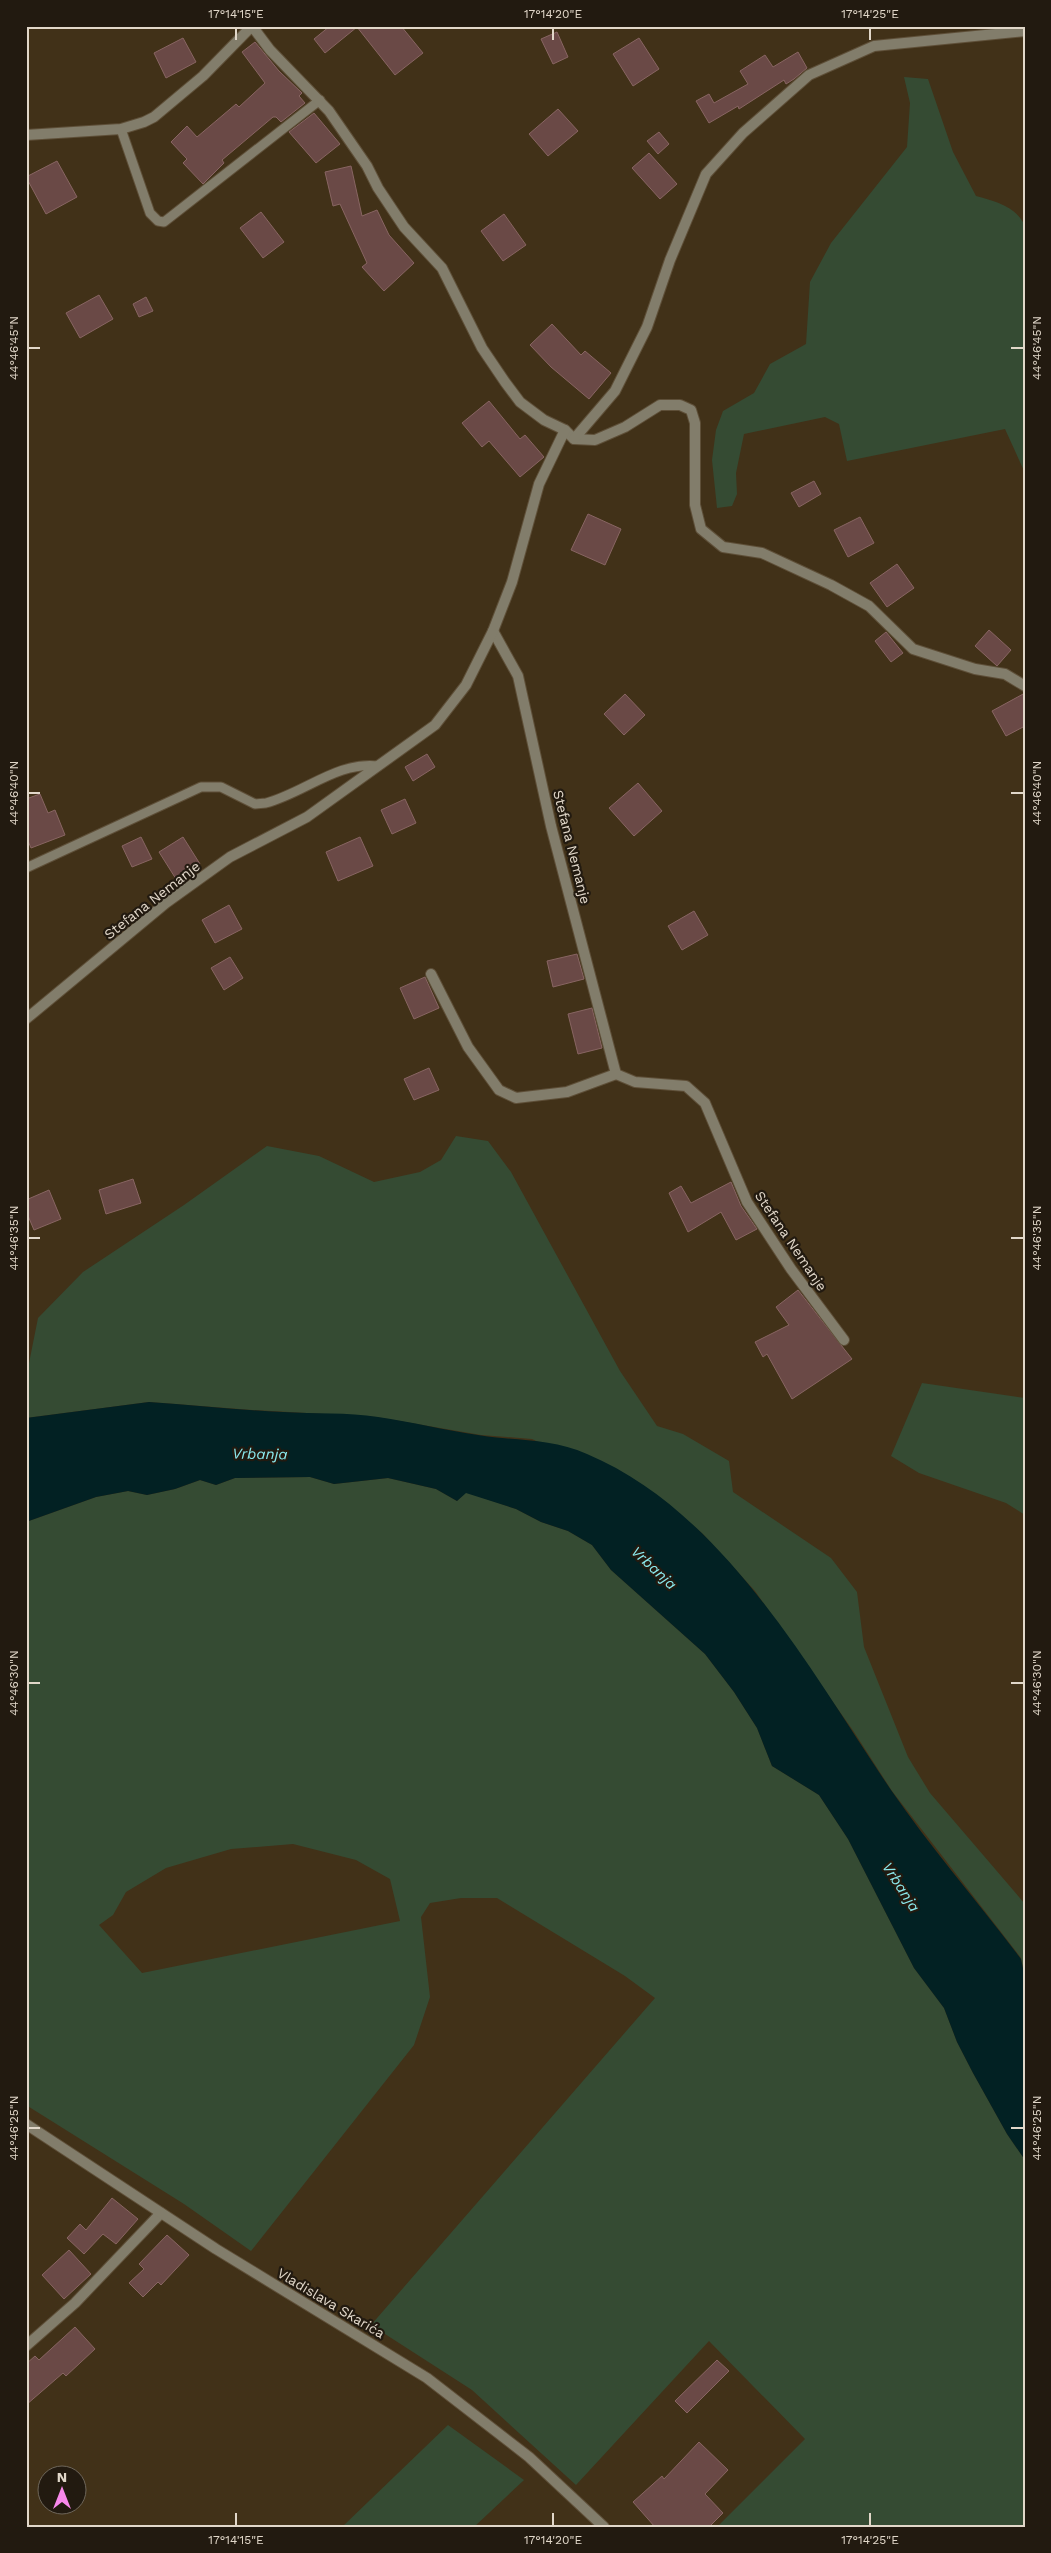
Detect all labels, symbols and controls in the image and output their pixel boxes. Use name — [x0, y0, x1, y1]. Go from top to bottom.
text: 17°14'15"E — [208, 7, 264, 21]
text: 17°14'20"E — [524, 7, 582, 21]
text: 17°14'25"E — [841, 7, 899, 21]
text: 44°46'45"N — [7, 316, 21, 380]
text: 44°46'45"N — [1030, 316, 1044, 380]
text: 44°46'40"N — [7, 761, 21, 825]
text: 44°46'40"N — [1030, 761, 1044, 825]
street label: Stefana Nemanje — [550, 788, 594, 906]
street label: Stefana Nemanje — [101, 858, 203, 942]
street label: Stefana Nemanje — [752, 1188, 830, 1294]
text: 44°46'35"N — [7, 1206, 21, 1270]
text: 44°46'35"N — [1030, 1206, 1044, 1270]
water label: Vrbanja — [232, 1445, 288, 1463]
water label: Vrbanja — [628, 1543, 680, 1593]
text: 44°46'30"N — [7, 1650, 21, 1716]
text: 44°46'30"N — [1030, 1650, 1044, 1716]
water label: Vrbanja — [878, 1859, 924, 1915]
text: 44°46'25"N — [7, 2096, 21, 2160]
text: 44°46'25"N — [1030, 2096, 1044, 2160]
street label: Vladislava Skarića — [274, 2265, 388, 2341]
north arrow — [38, 2466, 88, 2516]
text: N — [57, 2469, 67, 2485]
text: 17°14'15"E — [208, 2533, 264, 2547]
text: 17°14'20"E — [524, 2533, 582, 2547]
text: 17°14'25"E — [841, 2533, 899, 2547]

